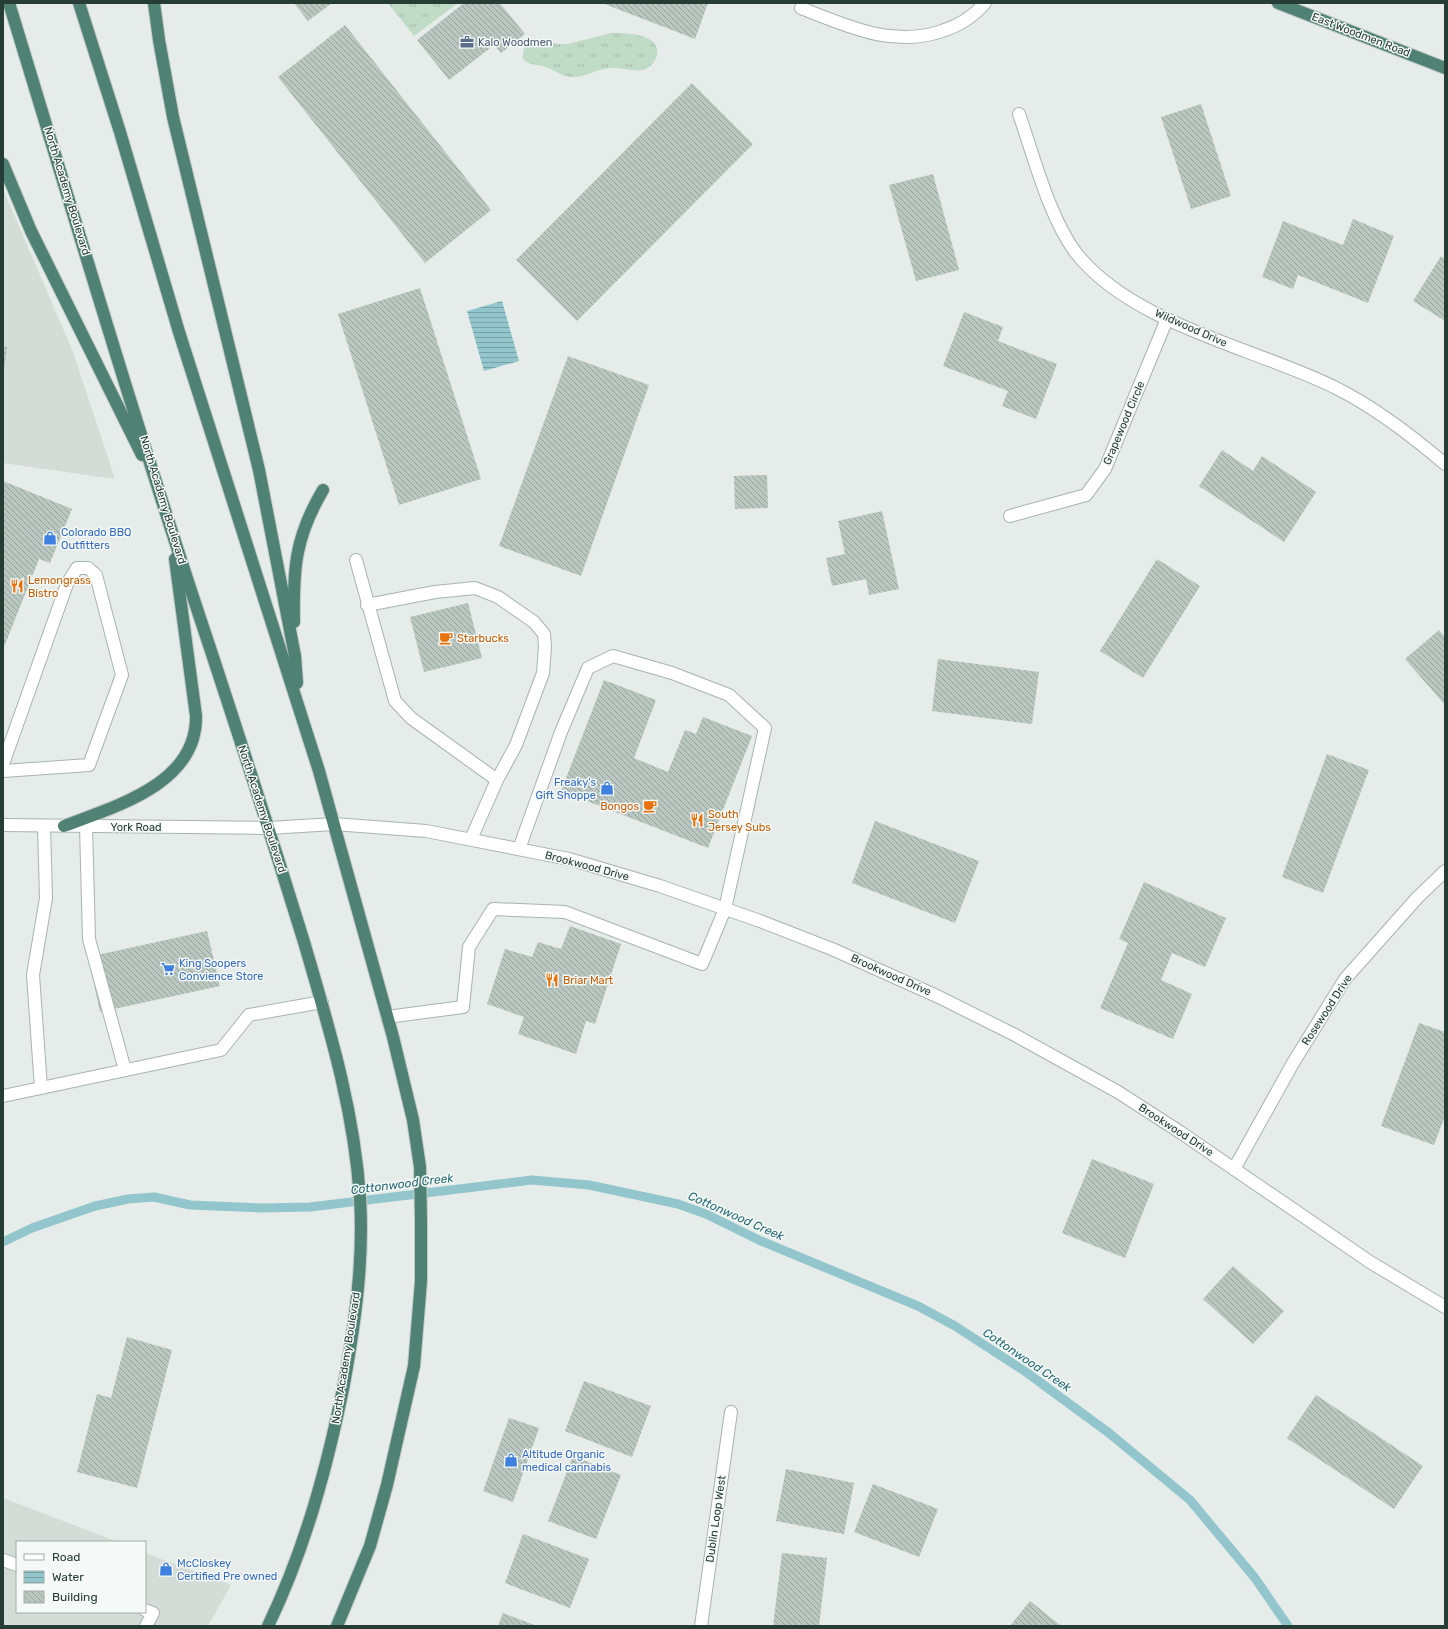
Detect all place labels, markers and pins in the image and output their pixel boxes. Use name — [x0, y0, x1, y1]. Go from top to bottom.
office icon: Kalo Woodmen — [459, 34, 475, 50]
place label: Kalo Woodmen — [478, 36, 552, 49]
place label: Colorado BBQ Outfitters — [61, 526, 132, 552]
shop icon: Colorado BBQ Outfitters — [42, 530, 58, 546]
place label: Lemongrass Bistro — [28, 574, 91, 600]
restaurant icon: Lemongrass Bistro — [9, 578, 25, 594]
cafe icon: Starbucks — [438, 630, 454, 646]
place label: Starbucks — [457, 632, 509, 645]
place label: Freaky's Gift Shoppe — [535, 776, 596, 802]
shop icon: Freaky's Gift Shoppe — [599, 780, 615, 796]
cafe icon: Bongos — [642, 798, 658, 814]
place label: Bongos — [600, 800, 639, 813]
place label: South Jersey Subs — [708, 808, 771, 834]
restaurant icon: South Jersey Subs — [689, 812, 705, 828]
place label: King Soopers Convience Store — [179, 957, 263, 983]
supermarket icon: King Soopers Convience Store — [160, 961, 176, 977]
restaurant icon: Briar Mart — [544, 972, 560, 988]
place label: Briar Mart — [563, 974, 614, 987]
place label: Altitude Organic medical cannabis — [522, 1448, 611, 1474]
shop icon: Altitude Organic medical cannabis — [503, 1452, 519, 1468]
place label: McCloskey Certified Pre owned — [177, 1557, 277, 1583]
shop icon: McCloskey Certified Pre owned — [158, 1561, 174, 1577]

